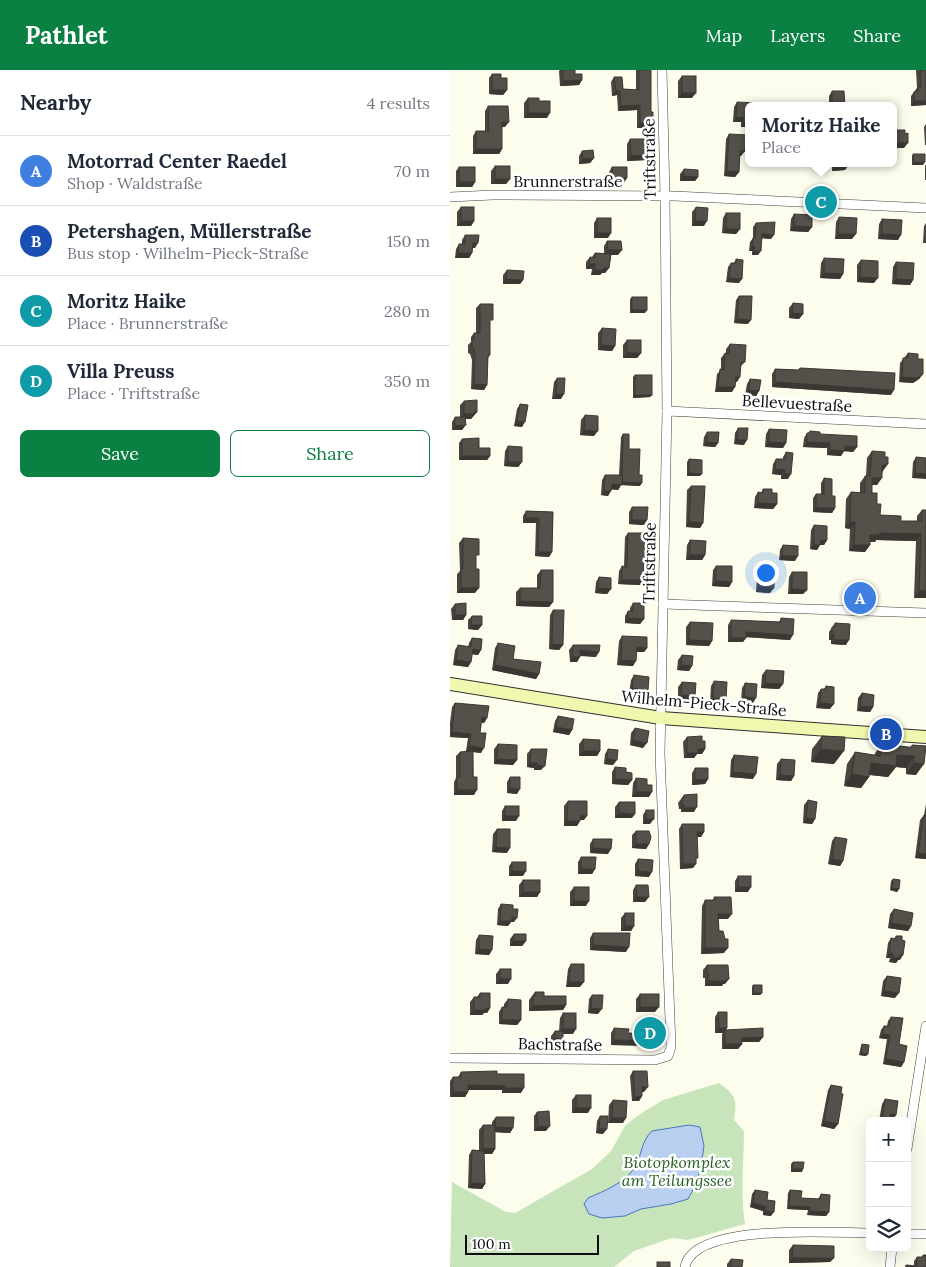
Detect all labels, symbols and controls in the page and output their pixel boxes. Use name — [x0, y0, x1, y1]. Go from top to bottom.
text: Pathlet — [25, 20, 108, 51]
text: Map — [706, 24, 742, 47]
text: Layers — [770, 24, 825, 47]
text: Share — [853, 24, 901, 47]
text: Nearby — [20, 89, 91, 116]
text: 4 results — [367, 93, 430, 113]
popup — [745, 102, 897, 167]
text: Moritz Haike — [762, 113, 880, 137]
street label: Triftstraße — [638, 118, 660, 200]
text: Place — [762, 137, 801, 157]
text: Motorrad Center Raedel — [67, 149, 287, 173]
text: A — [31, 161, 41, 181]
text: 70 m — [394, 161, 430, 181]
street label: Brunnerstraße — [513, 171, 623, 191]
text: Shop · Waldstraße — [67, 173, 203, 193]
pin: C — [805, 183, 837, 221]
text: Petershagen, Müllerstraße — [67, 219, 311, 243]
text: B — [31, 231, 41, 251]
text: 150 m — [387, 231, 430, 251]
text: Bus stop · Wilhelm-Pieck-Straße — [67, 243, 309, 263]
text: Moritz Haike — [67, 289, 186, 313]
text: C — [30, 301, 42, 321]
text: 280 m — [384, 301, 430, 321]
text: Place · Brunnerstraße — [67, 313, 228, 333]
text: Villa Preuss — [67, 359, 174, 383]
text: D — [30, 371, 42, 391]
text: 350 m — [384, 371, 430, 391]
text: Place · Triftstraße — [67, 383, 200, 403]
street label: Bellevuestraße — [741, 390, 853, 416]
button: Save — [20, 430, 220, 477]
button: Share — [230, 430, 430, 477]
street label: Triftstraße — [638, 522, 660, 604]
your location — [753, 560, 779, 586]
pin: A — [844, 579, 876, 617]
street label: Wilhelm-Pieck-Straße — [620, 686, 788, 720]
pin: B — [870, 715, 902, 753]
pin: D — [634, 1014, 666, 1052]
street label: Bachstraße — [518, 1033, 603, 1055]
map controls — [866, 1117, 911, 1252]
button: + — [866, 1117, 911, 1162]
park label: Biotopkomplex am Teilungssee — [622, 1152, 733, 1190]
button: − — [866, 1162, 911, 1207]
button: layers — [866, 1207, 911, 1252]
scale bar — [465, 1232, 599, 1255]
text: 100 m — [472, 1235, 511, 1253]

